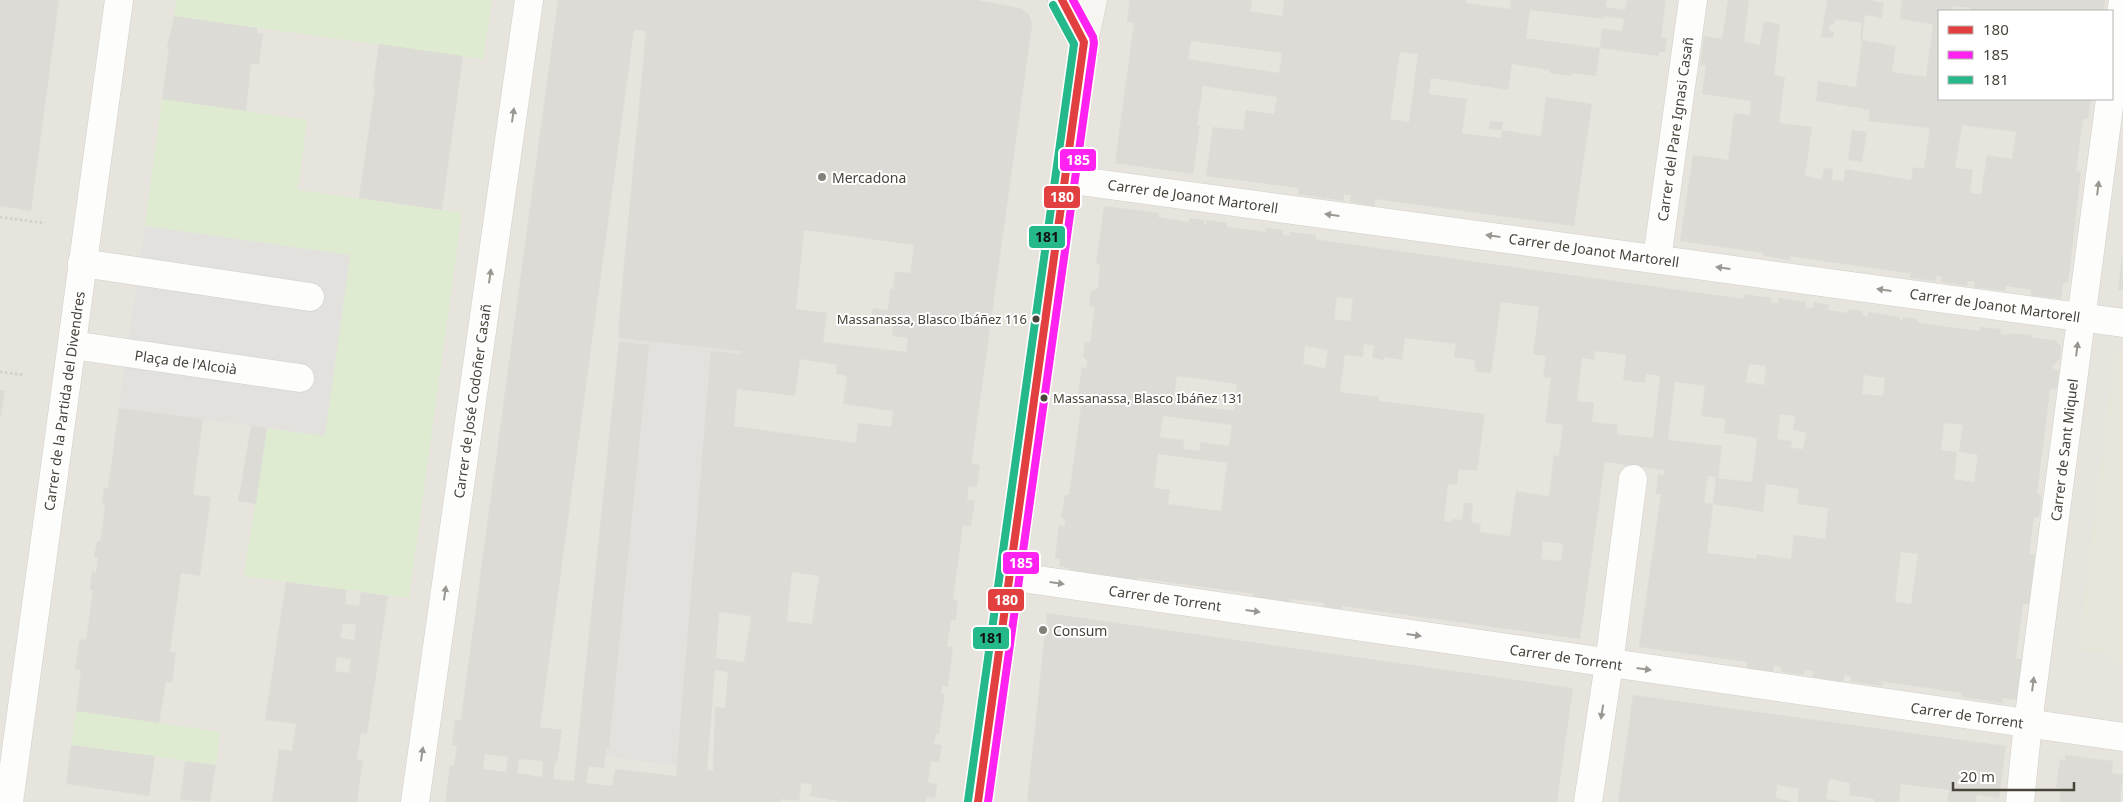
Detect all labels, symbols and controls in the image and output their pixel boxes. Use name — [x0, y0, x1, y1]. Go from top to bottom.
legend — [1938, 10, 2113, 100]
text: 180 — [1983, 19, 2009, 39]
street label: Carrer del Pare Ignasi Casañ — [1653, 35, 1697, 223]
text: 185 — [1983, 44, 2009, 64]
text: 181 — [1983, 69, 2009, 89]
one-way arrow — [509, 107, 517, 123]
line badge: 185 — [1059, 148, 1097, 172]
text: 185 — [1066, 150, 1090, 169]
place label: Mercadona — [832, 168, 906, 187]
marker: Mercadona — [816, 171, 828, 183]
street label: Carrer de Joanot Martorell — [1107, 175, 1279, 217]
one-way arrow — [2094, 180, 2102, 196]
line badge: 180 — [1043, 185, 1081, 209]
text: 180 — [1050, 187, 1074, 206]
one-way arrow — [1323, 211, 1339, 219]
line badge: 181 — [1028, 225, 1066, 249]
text: 181 — [1035, 227, 1059, 246]
street label: Carrer de Joanot Martorell — [1508, 229, 1680, 271]
one-way arrow — [1484, 232, 1500, 240]
one-way arrow — [1715, 263, 1731, 271]
one-way arrow — [486, 268, 494, 284]
street label: Carrer de Joanot Martorell — [1909, 284, 2081, 326]
one-way arrow — [1876, 286, 1892, 294]
street label: Carrer de la Partida del Divendres — [39, 290, 89, 512]
street label: Carrer de José Codoñer Casañ — [449, 303, 495, 499]
place label: Massanassa, Blasco Ibáñez 116 — [837, 310, 1027, 328]
marker: Massanassa, Blasco Ibáñez 116 — [1031, 314, 1041, 324]
one-way arrow — [2073, 341, 2081, 357]
street label: Plaça de l'Alcoià — [134, 345, 238, 379]
street label: Carrer de Sant Miquel — [2046, 378, 2082, 522]
place label: Massanassa, Blasco Ibáñez 131 — [1053, 389, 1243, 407]
marker: Massanassa, Blasco Ibáñez 131 — [1039, 393, 1049, 403]
line badge: 185 — [1002, 551, 1040, 575]
text: 185 — [1009, 553, 1033, 572]
one-way arrow — [1050, 579, 1066, 587]
street label: Carrer de Torrent — [1107, 581, 1223, 615]
one-way arrow — [441, 585, 449, 601]
line badge: 180 — [987, 588, 1025, 612]
text: 180 — [994, 590, 1018, 609]
one-way arrow — [1245, 608, 1261, 616]
place label: Consum — [1053, 621, 1107, 640]
marker: Consum — [1037, 624, 1049, 636]
line badge: 181 — [972, 626, 1010, 650]
text: 181 — [979, 628, 1003, 647]
one-way arrow — [1406, 631, 1422, 639]
street label: Carrer de Torrent — [1508, 640, 1624, 674]
one-way arrow — [1636, 665, 1652, 673]
one-way arrow — [2029, 676, 2037, 692]
street label: Carrer de Torrent — [1909, 698, 2025, 732]
one-way arrow — [1598, 704, 1606, 720]
one-way arrow — [418, 745, 426, 761]
scale bar — [1953, 760, 2074, 792]
text: 20 m — [1960, 766, 1995, 786]

